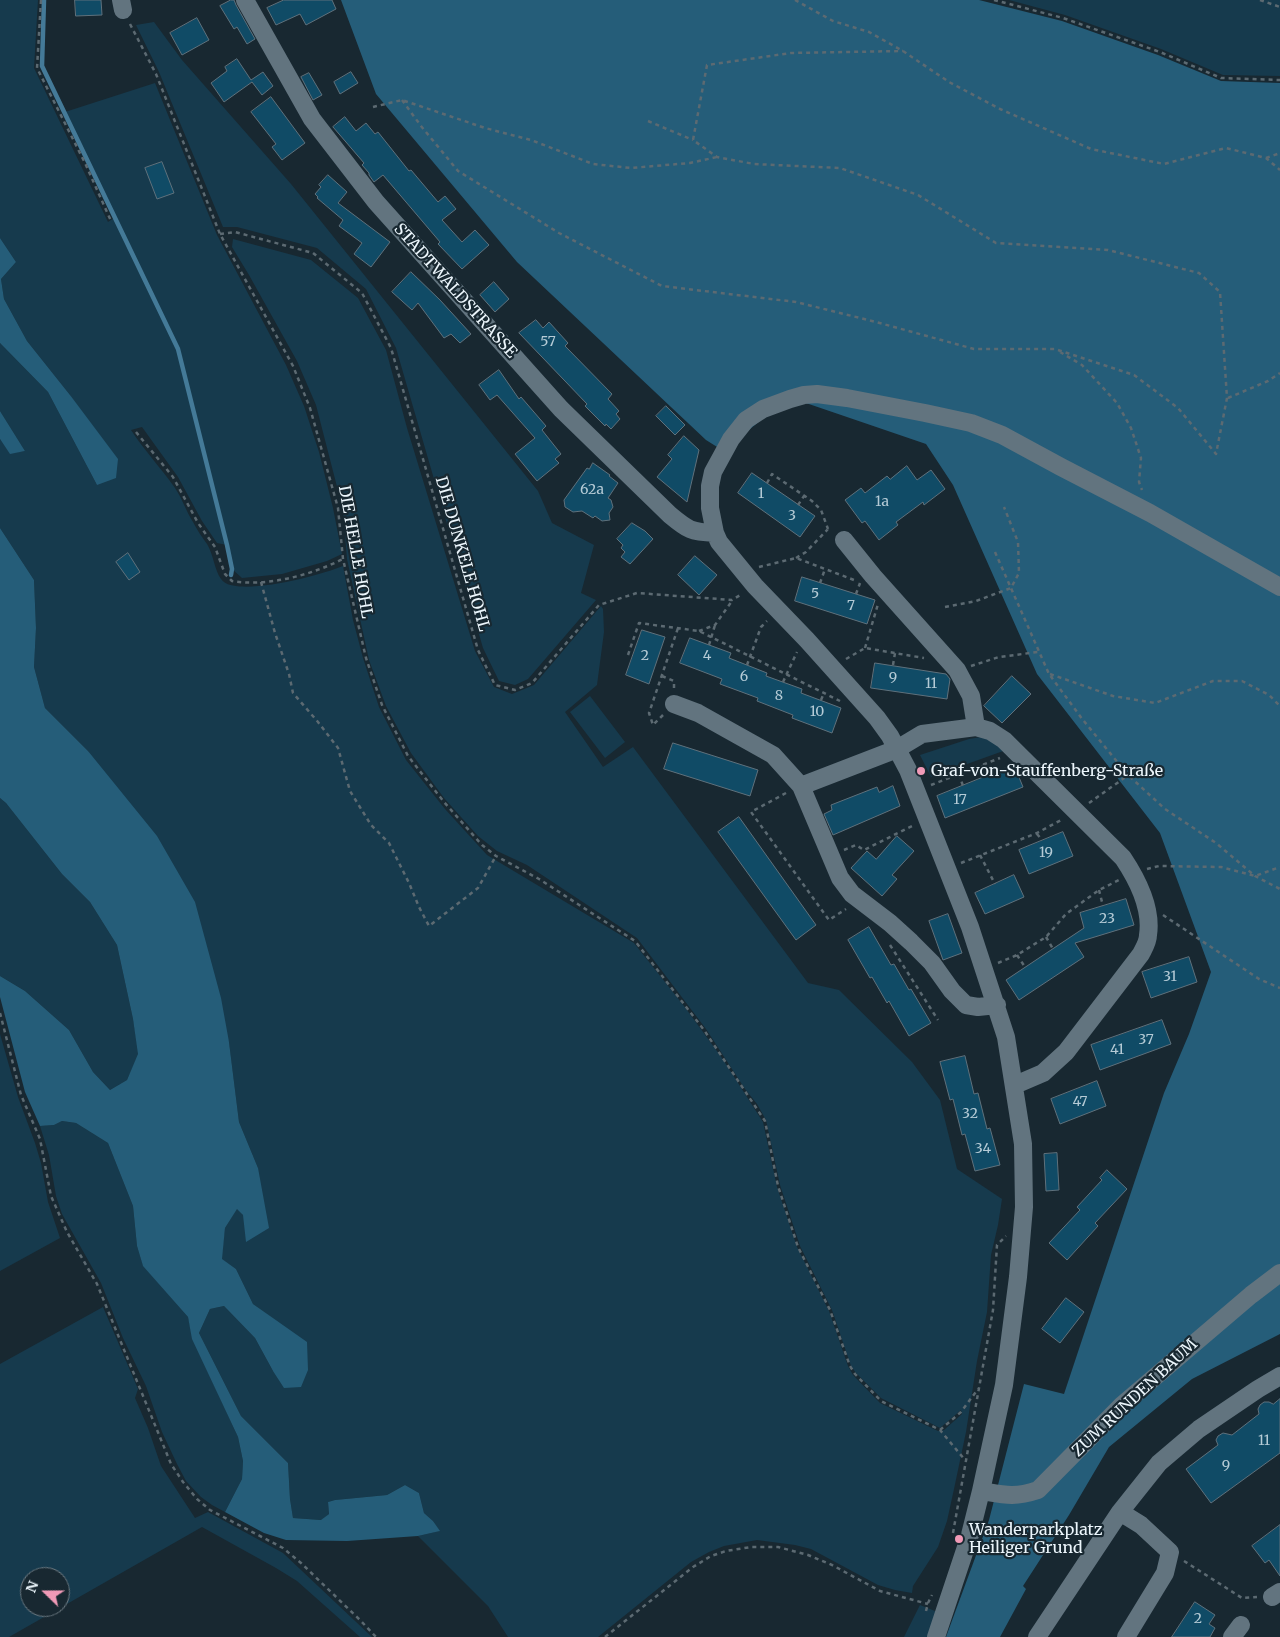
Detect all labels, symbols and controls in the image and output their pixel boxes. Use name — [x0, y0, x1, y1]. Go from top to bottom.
street label: STADTWALDSTRASSE — [390, 220, 520, 362]
house number: 57 — [540, 334, 556, 350]
street label: DIE DUNKELE HOHL — [431, 474, 493, 634]
house number: 62a — [580, 482, 604, 498]
street label: DIE HELLE HOHL — [334, 484, 376, 620]
house number: 1 — [758, 486, 764, 502]
house number: 1a — [875, 494, 889, 510]
house number: 3 — [788, 508, 796, 524]
house number: 5 — [811, 586, 819, 602]
house number: 7 — [847, 598, 855, 614]
house number: 2 — [641, 648, 649, 664]
house number: 4 — [703, 648, 711, 664]
house number: 6 — [740, 669, 748, 685]
house number: 9 — [889, 670, 897, 686]
house number: 11 — [925, 676, 937, 692]
house number: 8 — [775, 688, 783, 704]
house number: 10 — [810, 704, 824, 720]
place label: Graf-von-Stauffenberg-Straße — [931, 761, 1163, 781]
marker: Graf-von-Stauffenberg-Straße — [915, 765, 927, 777]
house number: 17 — [953, 792, 967, 808]
house number: 19 — [1039, 845, 1053, 861]
house number: 23 — [1099, 911, 1115, 927]
house number: 31 — [1163, 969, 1177, 985]
house number: 37 — [1138, 1032, 1154, 1048]
house number: 41 — [1110, 1042, 1124, 1058]
house number: 47 — [1072, 1094, 1088, 1110]
house number: 32 — [962, 1106, 978, 1122]
house number: 34 — [975, 1141, 991, 1157]
street label: ZUM RUNDEN BAUM — [1068, 1335, 1202, 1461]
house number: 11 — [1258, 1433, 1270, 1449]
house number: 9 — [1222, 1458, 1230, 1474]
place label: Wanderparkplatz Heiliger Grund — [969, 1520, 1103, 1558]
marker: Wanderparkplatz Heiliger Grund — [953, 1533, 965, 1545]
north arrow — [20, 1567, 70, 1617]
text: N — [22, 1578, 42, 1595]
house number: 2 — [1194, 1611, 1202, 1627]

